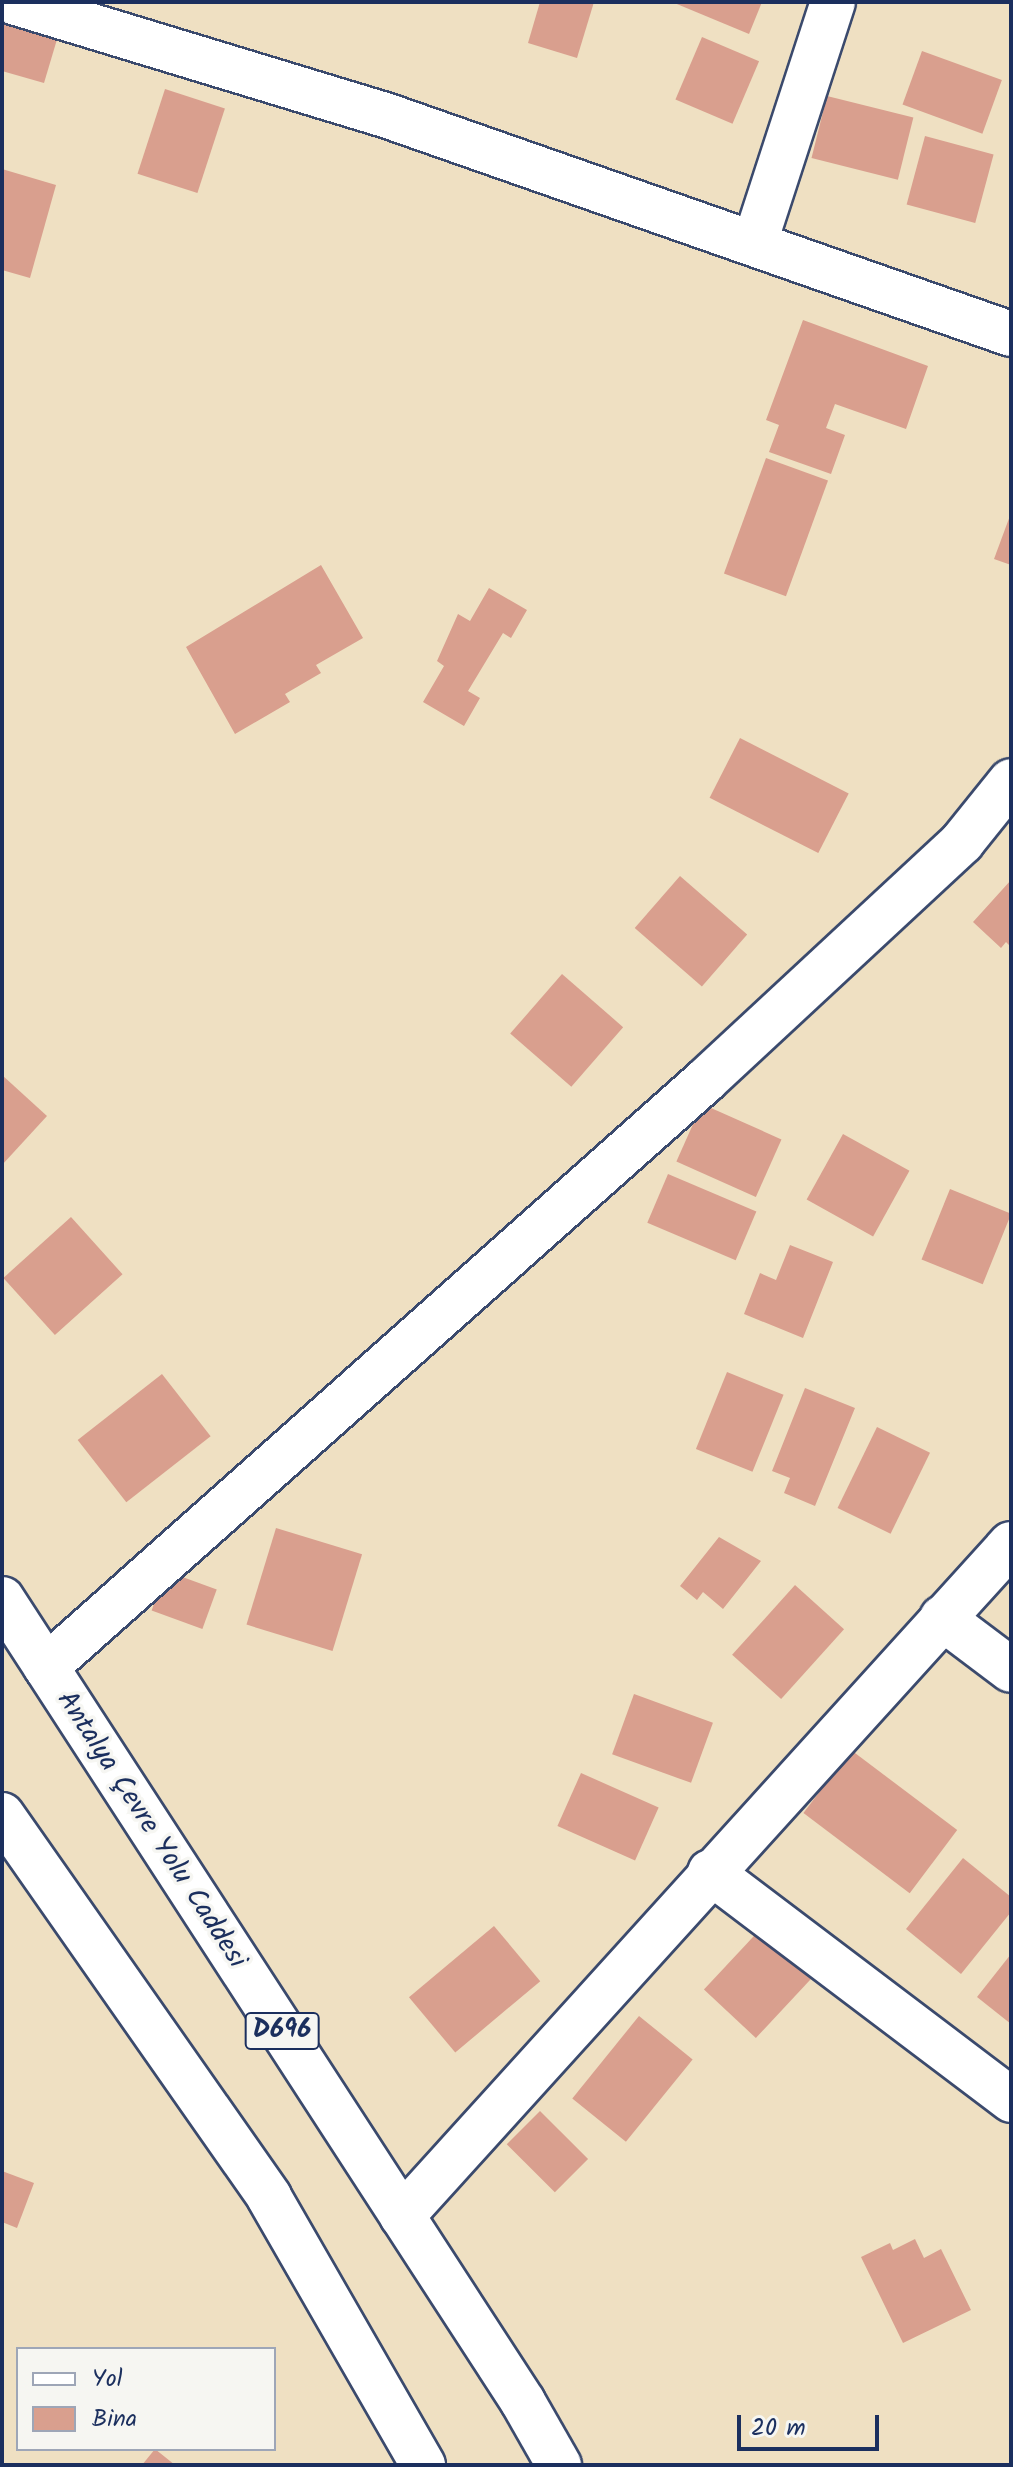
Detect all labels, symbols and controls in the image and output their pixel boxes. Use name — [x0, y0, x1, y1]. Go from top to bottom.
street label: Antalya Çevre Yolu Caddesi — [49, 1685, 253, 1975]
road number: D696 — [244, 2009, 320, 2053]
legend — [16, 2347, 276, 2451]
text: Yol — [92, 2360, 123, 2399]
scale bar — [741, 2399, 883, 2449]
text: Bina — [92, 2400, 137, 2439]
text: 20 m — [751, 2409, 806, 2448]

